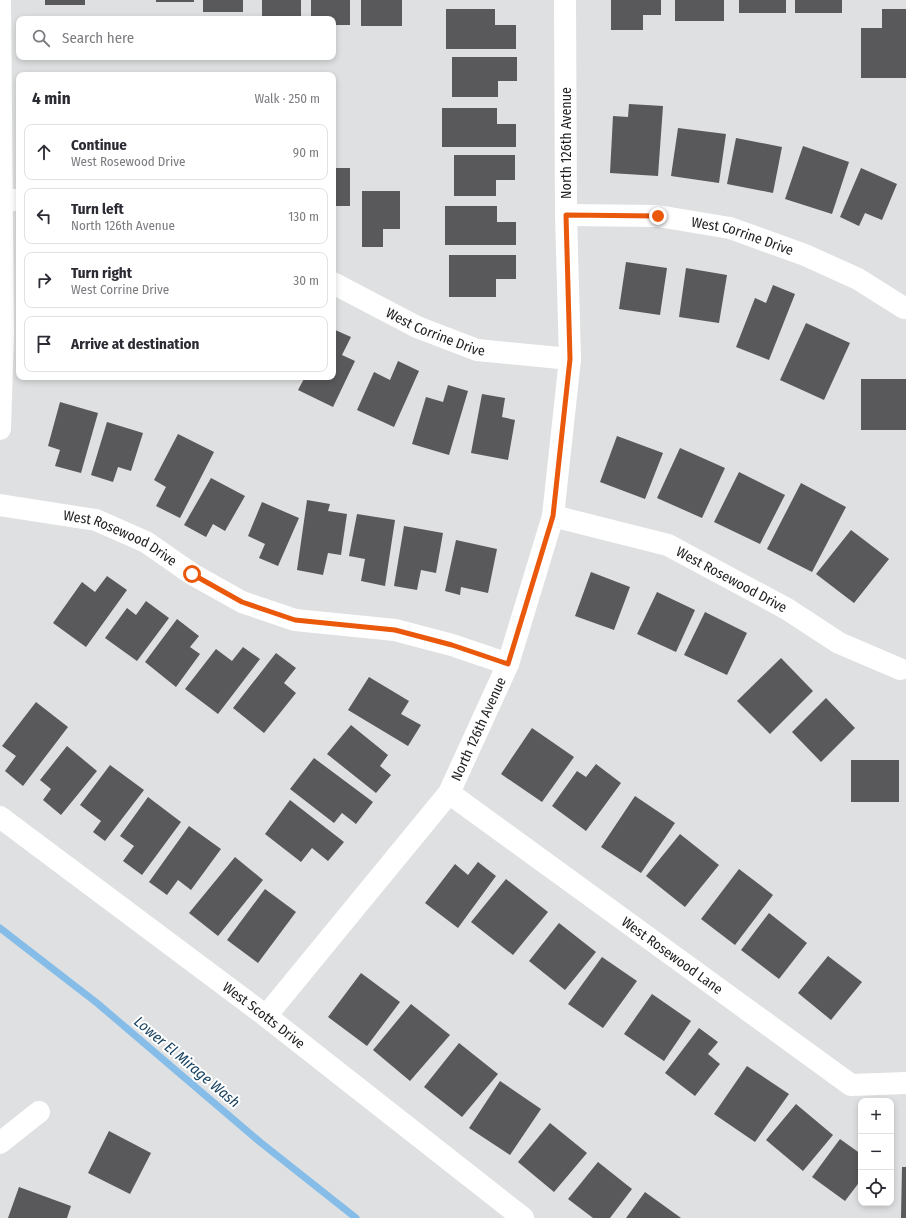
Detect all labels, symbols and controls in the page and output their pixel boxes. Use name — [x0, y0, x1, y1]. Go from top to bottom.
search box — [16, 16, 336, 60]
icon: search — [30, 27, 52, 49]
text: Search here — [62, 29, 134, 47]
street label: North 126th Avenue — [558, 87, 575, 199]
text: 4 min — [32, 88, 71, 109]
text: Walk · 250 m — [255, 91, 320, 106]
text: Continue — [71, 136, 127, 154]
icon: ahead — [33, 141, 55, 163]
text: 90 m — [293, 145, 319, 160]
text: West Rosewood Drive — [71, 154, 185, 169]
text: Turn left — [71, 200, 124, 218]
icon: left — [33, 205, 55, 227]
route end — [649, 207, 667, 225]
text: 130 m — [288, 209, 319, 224]
street label: West Corrine Drive — [690, 214, 796, 259]
text: North 126th Avenue — [71, 218, 175, 233]
text: Turn right — [71, 264, 132, 282]
icon: right — [33, 269, 55, 291]
text: 30 m — [293, 273, 319, 288]
text: West Corrine Drive — [71, 282, 169, 297]
street label: West Corrine Drive — [383, 304, 486, 360]
icon: arrive — [33, 333, 55, 355]
text: Arrive at destination — [71, 335, 199, 353]
street label: West Rosewood Drive — [62, 507, 180, 570]
street label: West Rosewood Drive — [673, 543, 790, 616]
route start — [183, 565, 201, 583]
street label: North 126th Avenue — [448, 675, 510, 784]
street label: West Rosewood Lane — [618, 913, 726, 998]
street label: West Scotts Drive — [219, 979, 308, 1052]
water label: Lower El Mirage Wash — [131, 1013, 243, 1111]
map controls — [858, 1098, 894, 1206]
button: + — [858, 1098, 894, 1134]
button: − — [858, 1134, 894, 1170]
button: locate — [858, 1170, 894, 1206]

